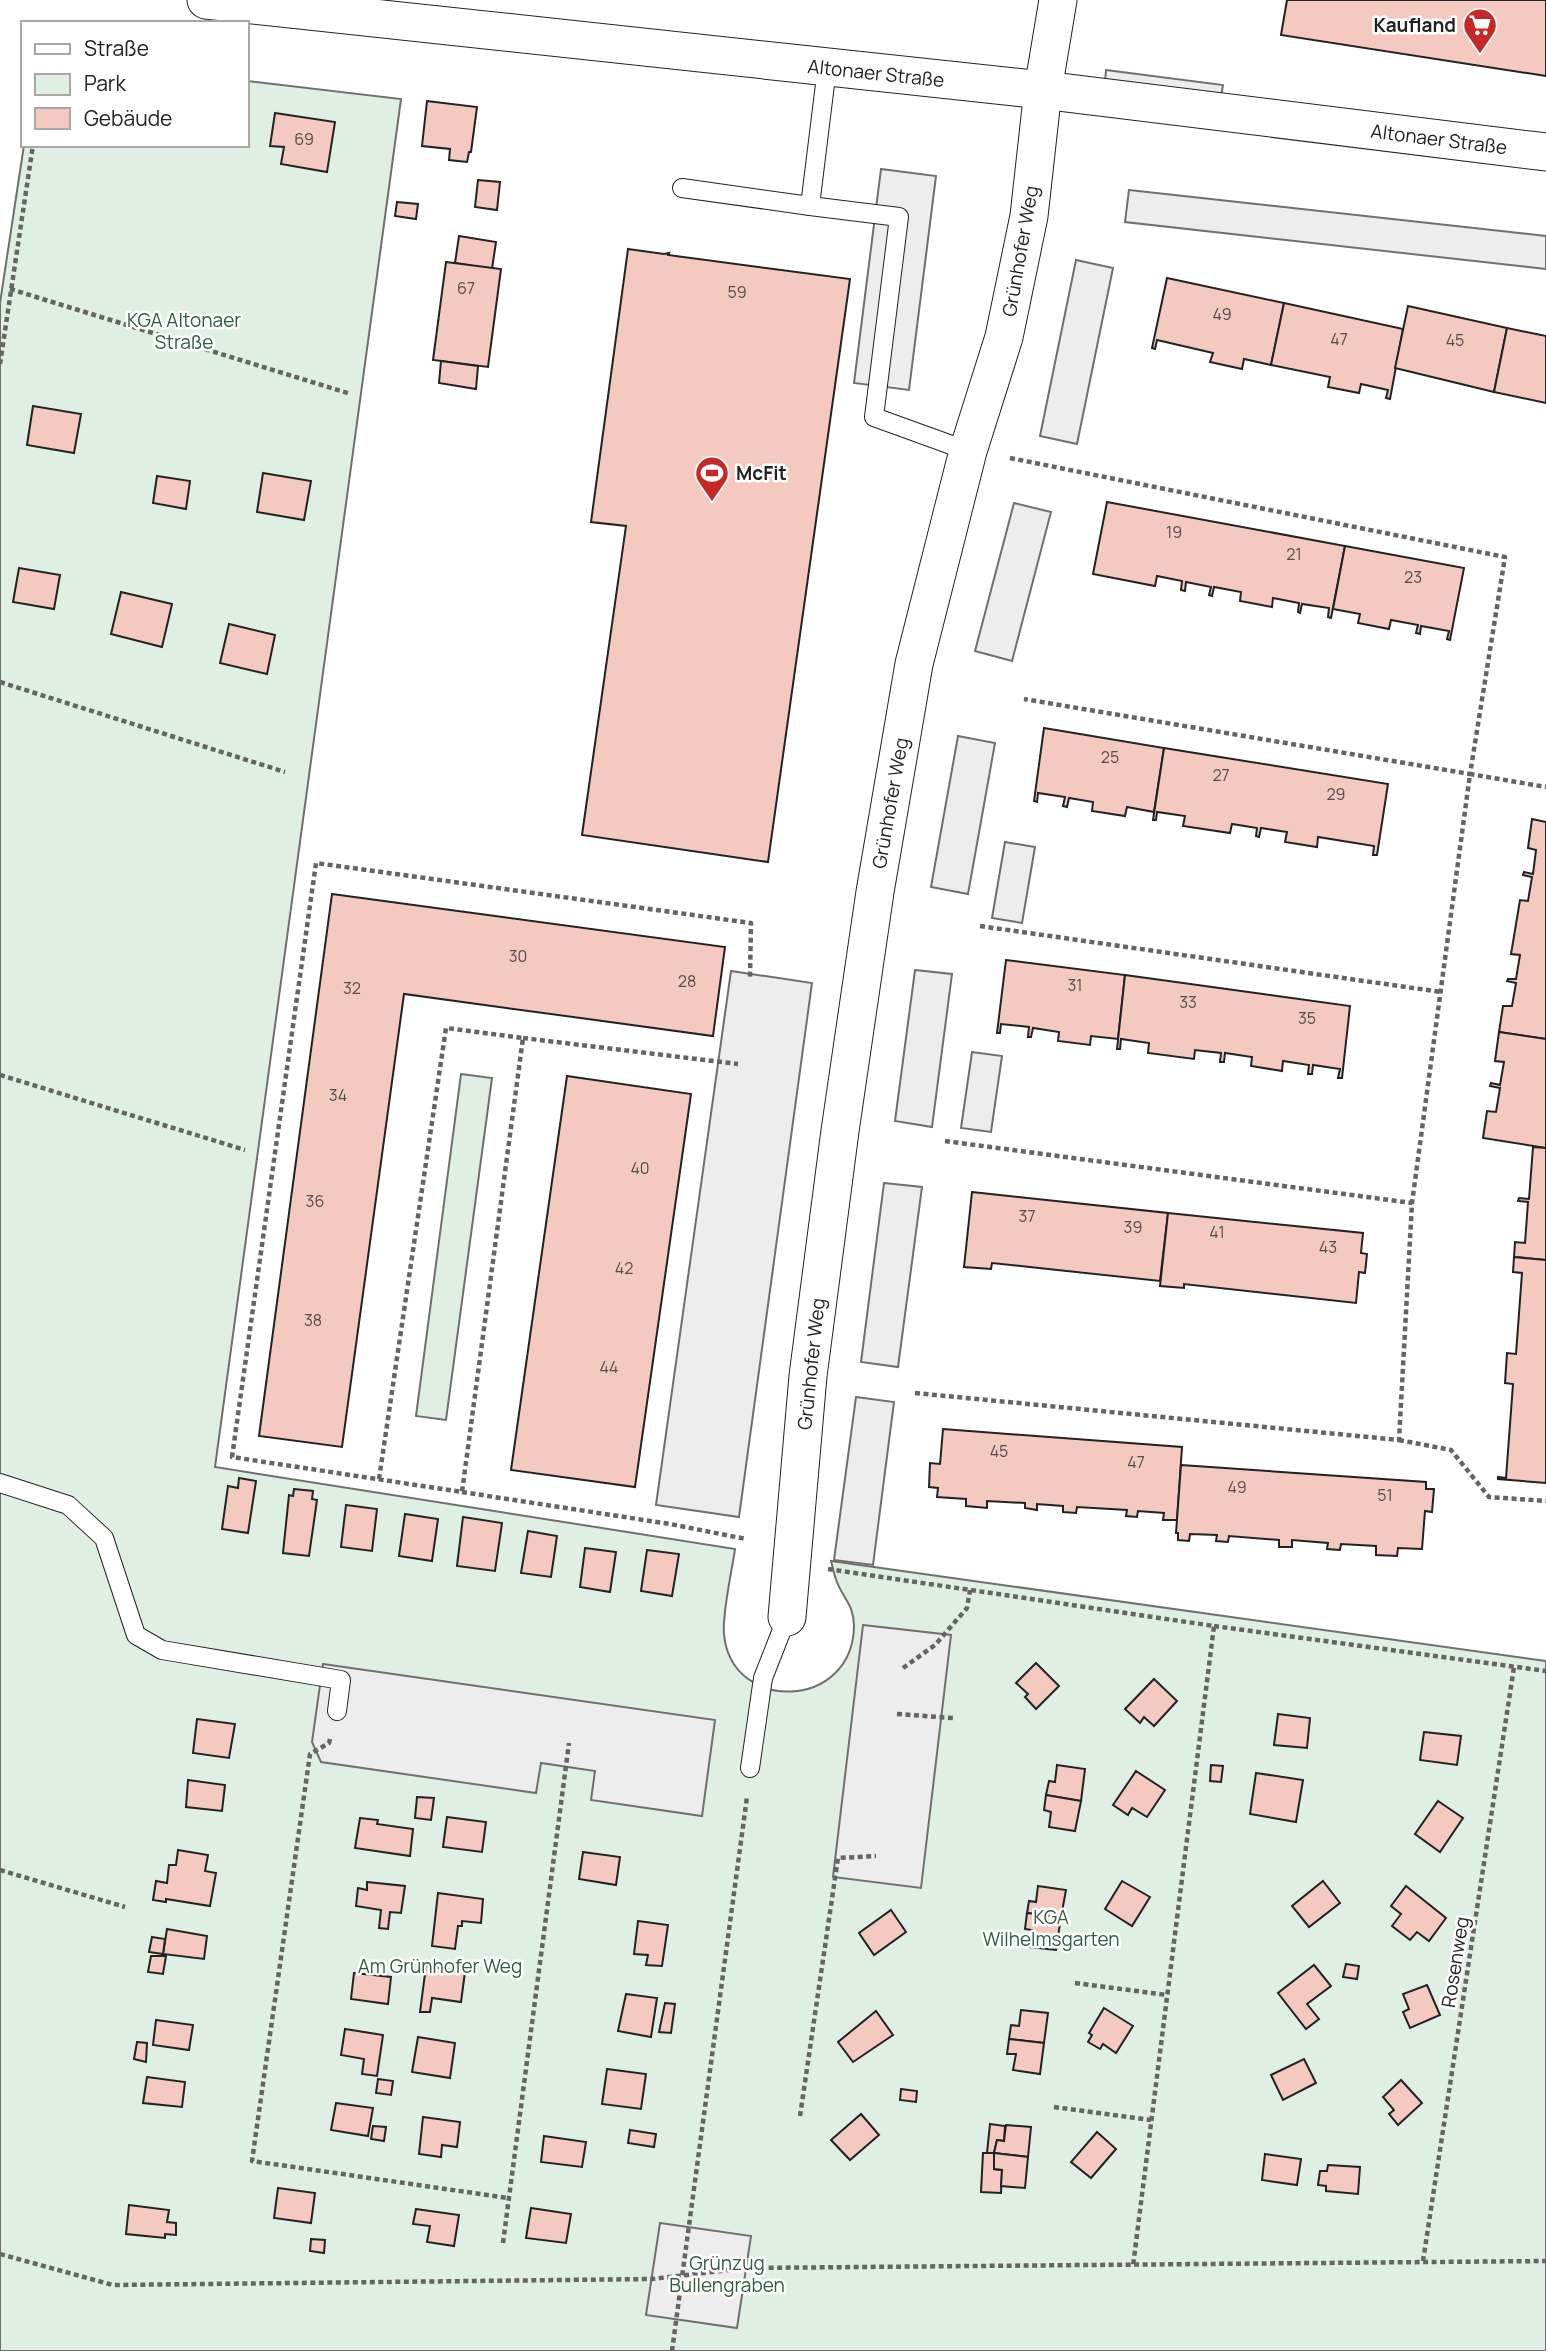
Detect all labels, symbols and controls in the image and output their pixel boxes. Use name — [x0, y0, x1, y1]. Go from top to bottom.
supermarket icon: Kaufland — [1461, 6, 1499, 55]
place label: Kaufland — [1373, 12, 1456, 38]
legend — [21, 21, 248, 147]
text: Straße — [84, 34, 149, 62]
street label: Altonaer Straße — [806, 53, 946, 93]
text: Park — [84, 69, 126, 97]
text: Gebäude — [84, 104, 172, 132]
street label: Altonaer Straße — [1369, 118, 1509, 160]
house number: 69 — [294, 128, 314, 150]
street label: Grünhofer Weg — [996, 184, 1044, 318]
house number: 67 — [457, 277, 475, 299]
house number: 59 — [727, 281, 747, 303]
house number: 49 — [1212, 303, 1232, 325]
park label: KGA Altonaer Straße — [127, 307, 241, 355]
house number: 47 — [1330, 328, 1348, 350]
house number: 45 — [1446, 329, 1464, 351]
sports icon: McFit — [693, 454, 731, 503]
place label: McFit — [736, 460, 787, 486]
house number: 19 — [1166, 521, 1182, 543]
house number: 21 — [1286, 543, 1302, 565]
house number: 23 — [1404, 566, 1422, 588]
street label: Grünhofer Weg — [866, 736, 914, 870]
house number: 25 — [1101, 746, 1119, 768]
house number: 27 — [1212, 764, 1230, 786]
house number: 29 — [1326, 783, 1346, 805]
house number: 30 — [509, 945, 527, 967]
house number: 28 — [678, 970, 696, 992]
house number: 31 — [1067, 974, 1083, 996]
house number: 32 — [343, 977, 361, 999]
house number: 33 — [1179, 991, 1197, 1013]
house number: 35 — [1298, 1007, 1316, 1029]
house number: 34 — [329, 1084, 347, 1106]
house number: 40 — [630, 1157, 650, 1179]
house number: 36 — [306, 1190, 324, 1212]
house number: 37 — [1019, 1205, 1035, 1227]
house number: 39 — [1124, 1216, 1142, 1238]
house number: 41 — [1209, 1221, 1225, 1243]
house number: 43 — [1319, 1236, 1337, 1258]
house number: 42 — [615, 1257, 633, 1279]
street label: Grünhofer Weg — [791, 1297, 831, 1431]
house number: 38 — [304, 1309, 322, 1331]
house number: 44 — [599, 1356, 619, 1378]
house number: 45 — [990, 1440, 1008, 1462]
house number: 47 — [1127, 1451, 1145, 1473]
house number: 49 — [1227, 1476, 1247, 1498]
house number: 51 — [1377, 1484, 1393, 1506]
park label: KGA Wilhelmsgarten — [982, 1904, 1120, 1952]
street label: Rosenweg — [1435, 1915, 1475, 2009]
park label: Am Grünhofer Weg — [358, 1953, 522, 1979]
park label: Grünzug Bullengraben — [669, 2250, 785, 2298]

